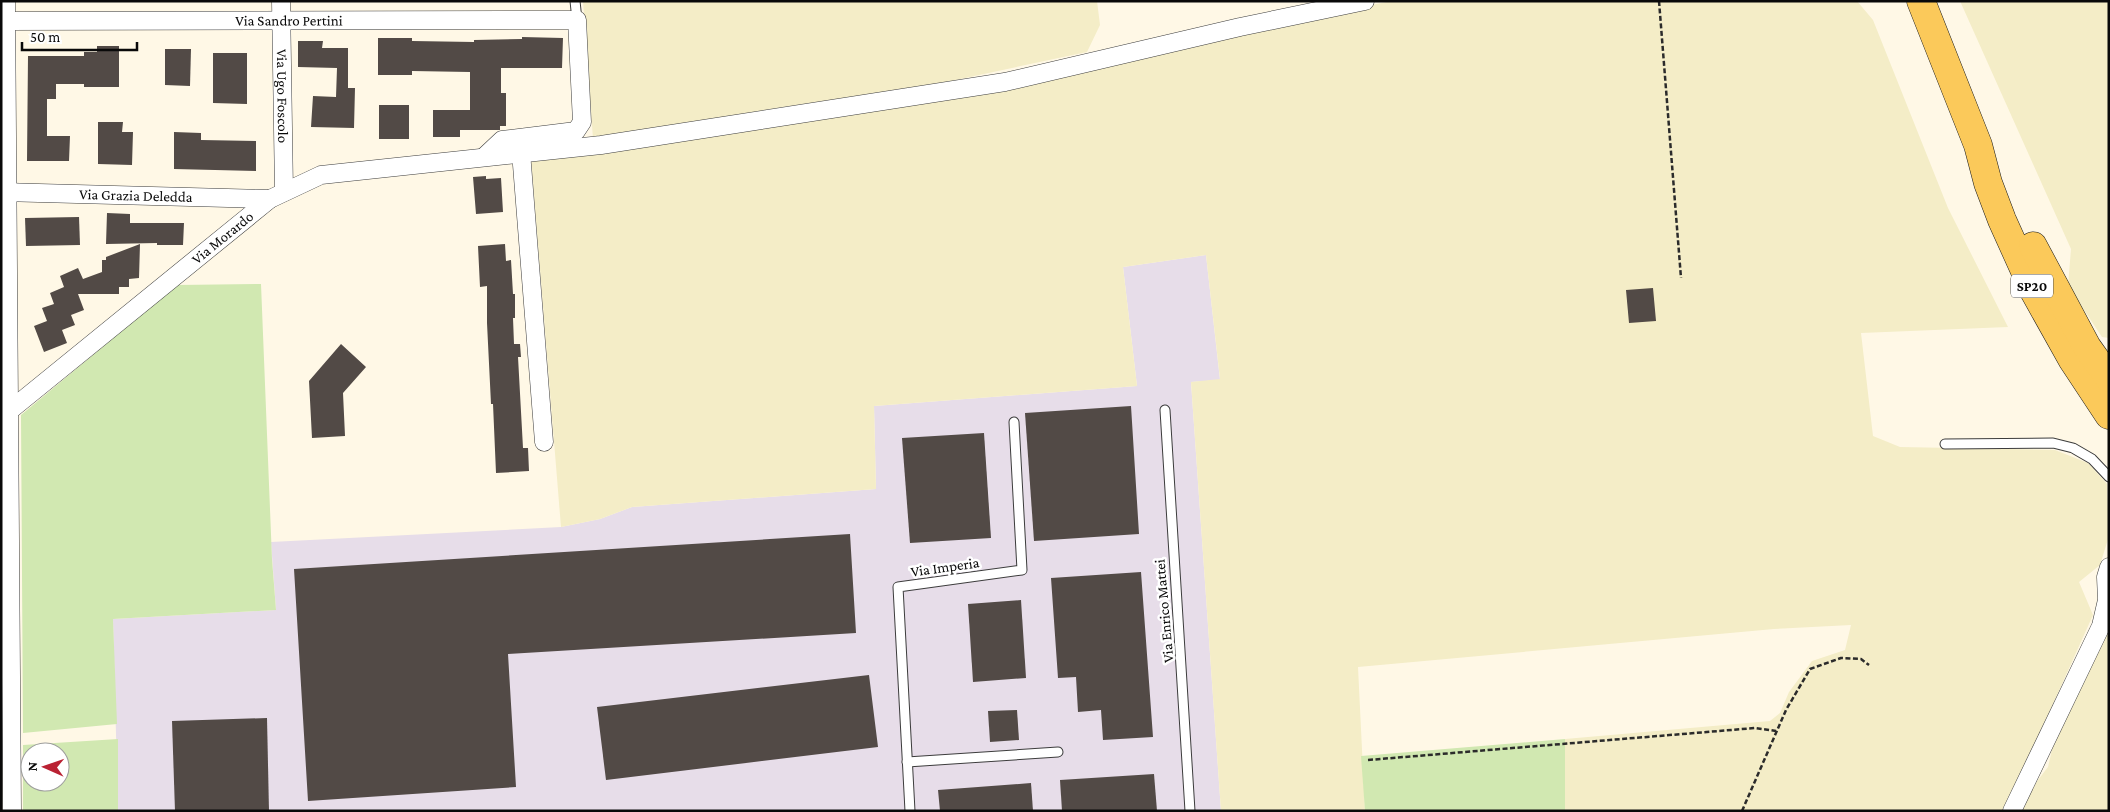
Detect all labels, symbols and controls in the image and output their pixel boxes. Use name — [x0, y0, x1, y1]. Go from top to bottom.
street label: Via Sandro Pertini — [235, 12, 343, 29]
scale bar — [22, 20, 138, 52]
text: 50 m — [30, 29, 60, 45]
street label: Via Ugo Foscolo — [273, 49, 291, 143]
street label: Via Grazia Deledda — [79, 186, 193, 205]
street label: Via Morardo — [189, 208, 256, 267]
road number: SP20 — [2011, 274, 2053, 298]
street label: Via Imperia — [910, 554, 981, 581]
street label: Via Enrico Mattei — [1152, 559, 1176, 663]
north arrow — [20, 742, 70, 792]
text: N — [24, 761, 40, 772]

